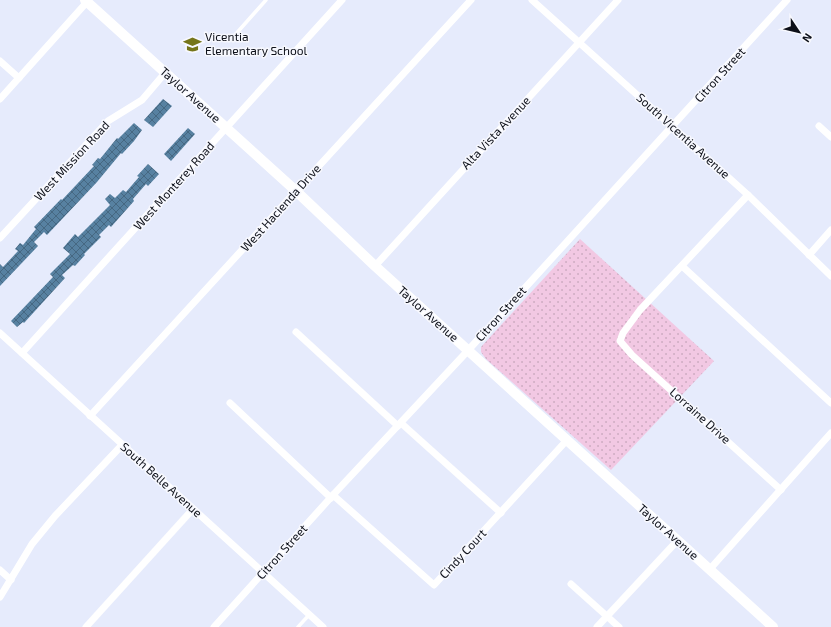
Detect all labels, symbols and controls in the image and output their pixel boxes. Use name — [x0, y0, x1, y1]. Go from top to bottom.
north arrow — [779, 12, 819, 52]
place label: Vicentia Elementary School — [205, 29, 308, 57]
text: N — [800, 31, 815, 45]
school or university icon: Vicentia Elementary School — [182, 34, 202, 54]
street label: Citron Street — [691, 44, 748, 105]
street label: Taylor Avenue — [158, 64, 224, 125]
street label: South Vicentia Avenue — [634, 90, 733, 181]
street label: Alta Vista Avenue — [458, 93, 533, 172]
street label: West Mission Road — [31, 118, 112, 203]
street label: West Monterey Road — [130, 138, 217, 232]
street label: West Hacienda Drive — [237, 161, 323, 254]
street label: Taylor Avenue — [396, 283, 462, 344]
street label: Citron Street — [472, 283, 529, 344]
street label: Lorraine Drive — [667, 384, 734, 446]
street label: South Belle Avenue — [118, 439, 205, 519]
street label: Taylor Avenue — [636, 501, 702, 562]
street label: Citron Street — [253, 521, 310, 582]
street label: Cindy Court — [436, 525, 489, 581]

